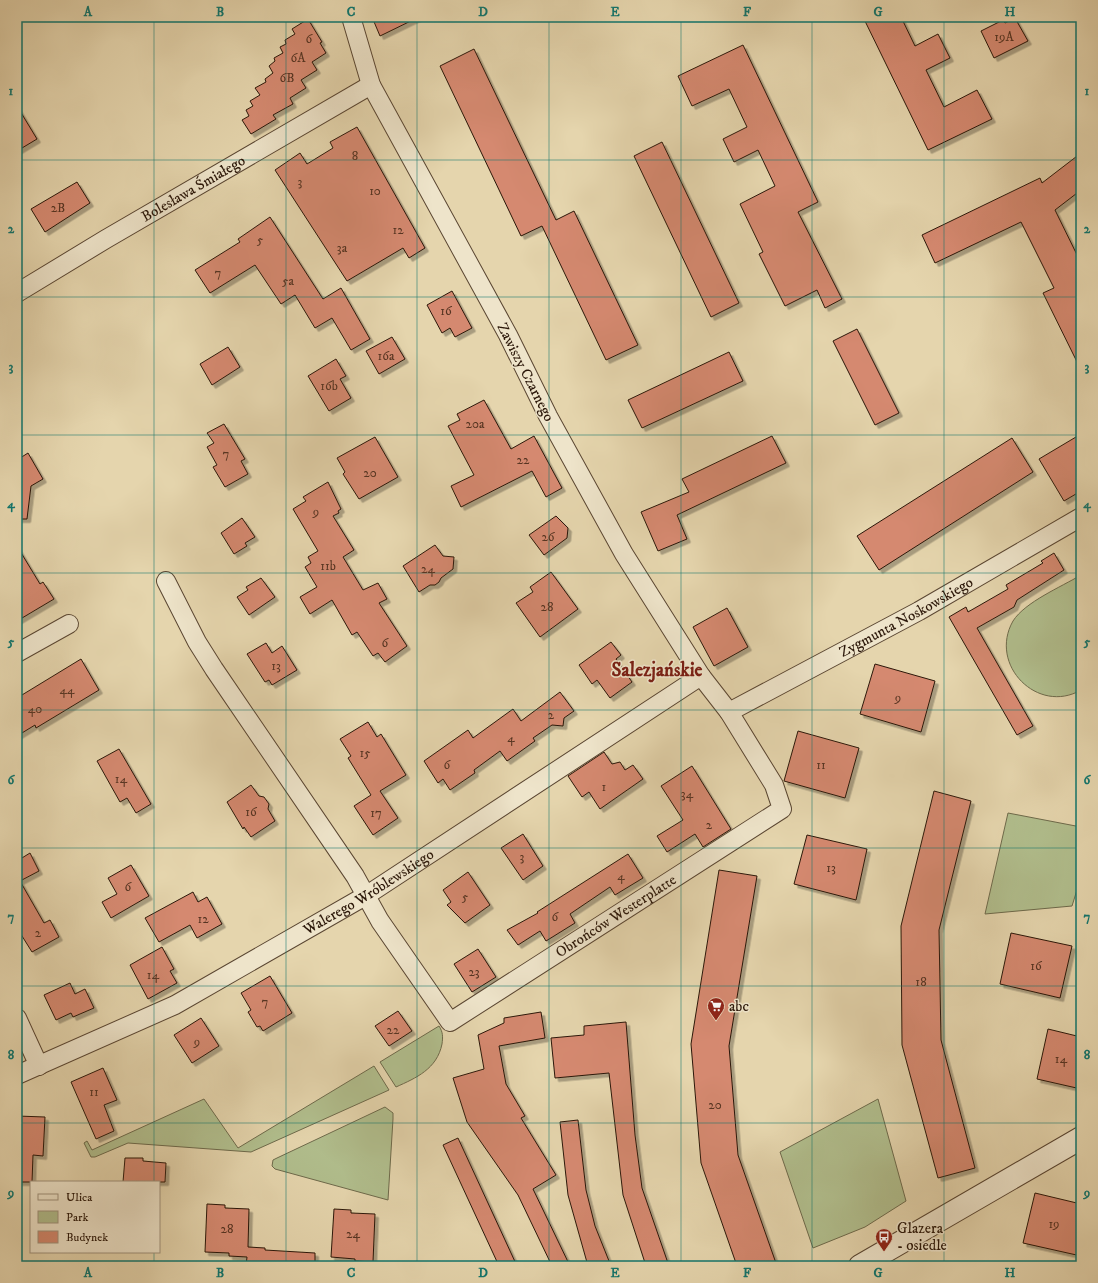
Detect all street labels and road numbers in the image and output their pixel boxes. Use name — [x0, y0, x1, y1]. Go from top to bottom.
street label: Bolesława Śmiałego — [138, 151, 249, 226]
street label: Zawiszy Czarnego — [493, 320, 559, 425]
street label: Zygmunta Noskowskiego — [836, 573, 977, 662]
street label: Walerego Wróblewskiego — [299, 845, 438, 940]
street label: Obrońców Westerplatte — [552, 870, 680, 962]

